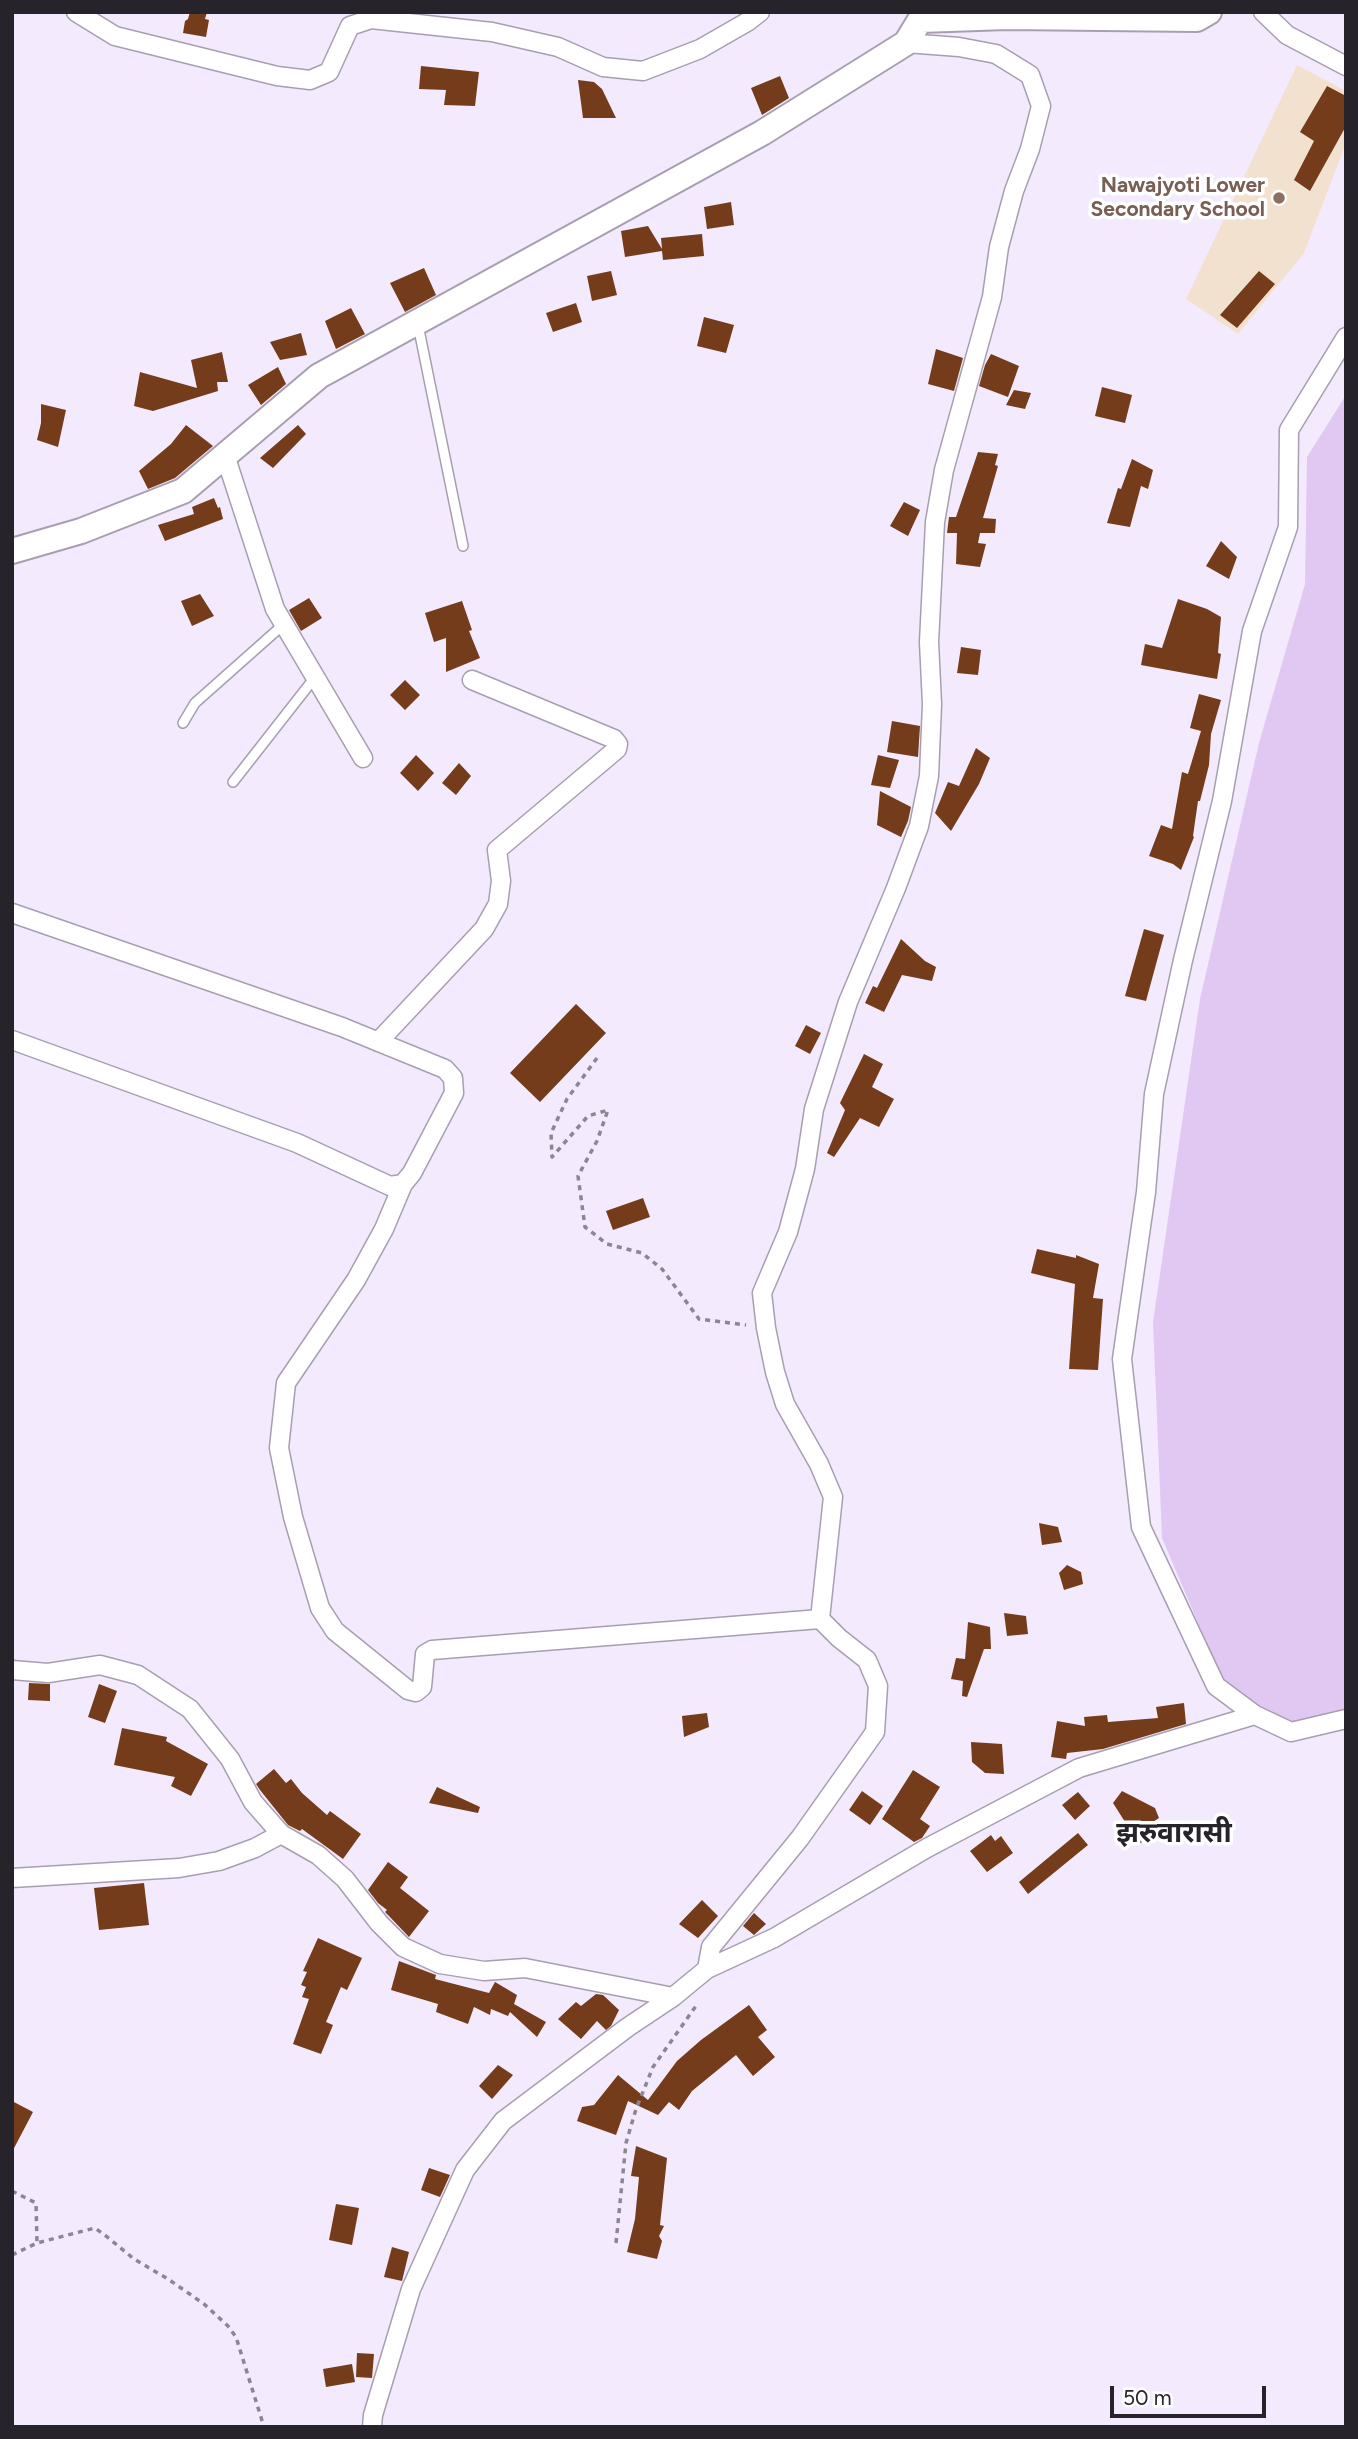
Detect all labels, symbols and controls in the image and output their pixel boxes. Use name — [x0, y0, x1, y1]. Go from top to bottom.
place label: Nawajyoti Lower Secondary School — [1091, 173, 1265, 223]
marker: Nawajyoti Lower Secondary School — [1271, 190, 1287, 206]
district label: झरुवारासी — [1116, 1817, 1232, 1851]
scale bar — [1113, 2372, 1269, 2416]
text: 50 m — [1123, 2385, 1172, 2410]

